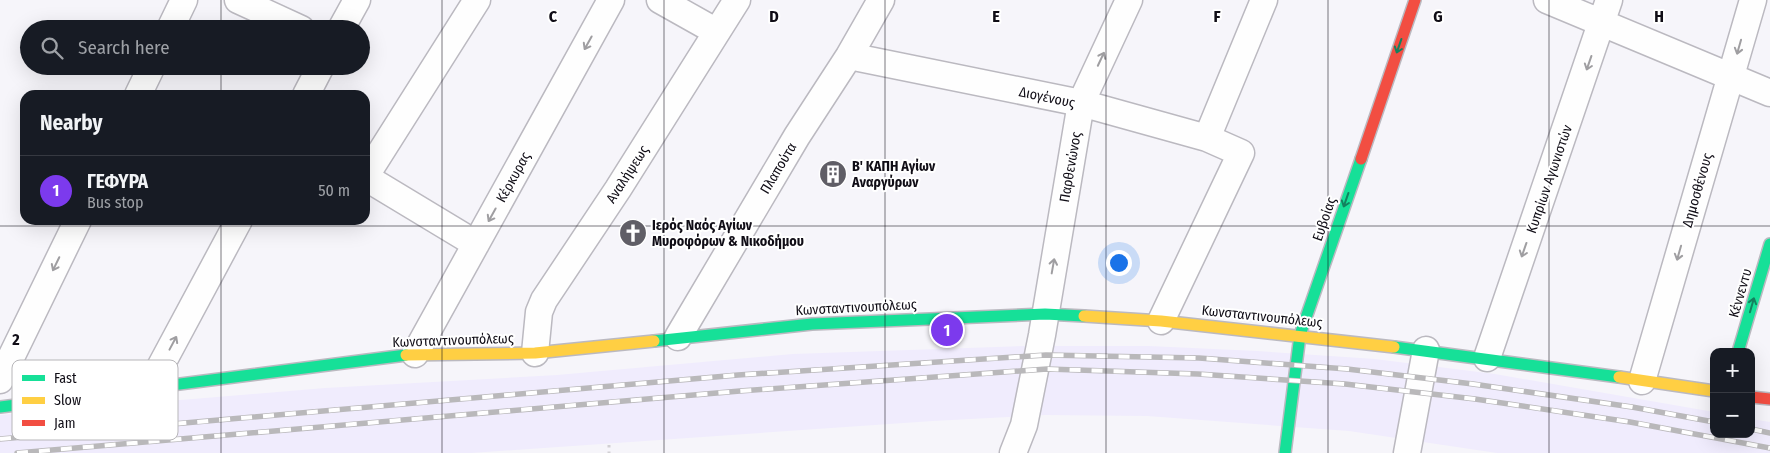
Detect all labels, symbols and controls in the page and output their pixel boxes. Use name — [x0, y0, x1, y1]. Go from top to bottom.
text: C — [549, 7, 558, 26]
text: D — [769, 7, 779, 26]
text: E — [992, 7, 1000, 26]
text: F — [1213, 7, 1221, 26]
text: G — [1433, 7, 1443, 26]
text: H — [1654, 7, 1664, 26]
search box — [20, 20, 370, 75]
icon: search — [38, 34, 66, 62]
one-way arrow — [582, 35, 592, 49]
text: Search here — [78, 36, 170, 59]
one-way arrow — [1394, 38, 1403, 53]
one-way arrow — [1734, 38, 1743, 54]
one-way arrow — [1097, 52, 1107, 67]
one-way arrow — [1584, 55, 1593, 70]
street label: Διογένους — [1017, 83, 1077, 112]
text: Nearby — [40, 110, 102, 136]
street label: Κυπρίων Αγωνιστών — [1523, 123, 1576, 236]
street label: Παρθενώνος — [1056, 130, 1085, 204]
street label: Πλαπούτα — [757, 140, 800, 197]
street label: Αναλήψεως — [602, 142, 652, 206]
street label: Κέρκυρας — [493, 149, 534, 205]
street label: Δημοσθένους — [1679, 151, 1716, 229]
place label: Β' ΚΑΠΗ Αγίων Αναργύρων — [851, 158, 936, 191]
building icon: Β' ΚΑΠΗ Αγίων Αναργύρων — [818, 159, 848, 189]
text: ΓΕΦΥΡΑ — [87, 170, 148, 193]
text: 1 — [53, 181, 59, 200]
text: 50 m — [318, 181, 350, 200]
one-way arrow — [1341, 191, 1350, 207]
text: Bus stop — [87, 193, 143, 212]
street label: Ευβοίας — [1309, 195, 1340, 243]
one-way arrow — [487, 208, 497, 223]
place label: Ιερός Ναός Αγίων Μυροφόρων & Νικοδήμου — [652, 217, 804, 250]
church icon: Ιερός Ναός Αγίων Μυροφόρων & Νικοδήμου — [618, 218, 648, 248]
one-way arrow — [1519, 241, 1528, 257]
one-way arrow — [1673, 245, 1683, 261]
your location — [1106, 250, 1132, 276]
one-way arrow — [51, 256, 61, 271]
one-way arrow — [1048, 259, 1058, 275]
street label: Κέννεντυ — [1725, 267, 1756, 320]
street label: Κωνσταντινουπόλεως — [795, 296, 917, 319]
one-way arrow — [1748, 297, 1757, 313]
street label: Κωνσταντινουπόλεως — [1201, 302, 1323, 331]
pin: 1 — [931, 311, 963, 349]
text: 2 — [11, 330, 20, 349]
street label: Κωνσταντινουπόλεως — [392, 330, 514, 351]
one-way arrow — [168, 336, 178, 351]
map controls — [1710, 348, 1755, 438]
button: + — [1710, 348, 1755, 393]
legend — [12, 360, 178, 440]
text: Fast — [54, 370, 77, 387]
text: Slow — [54, 392, 81, 409]
button: − — [1710, 393, 1755, 438]
text: Jam — [54, 415, 75, 432]

